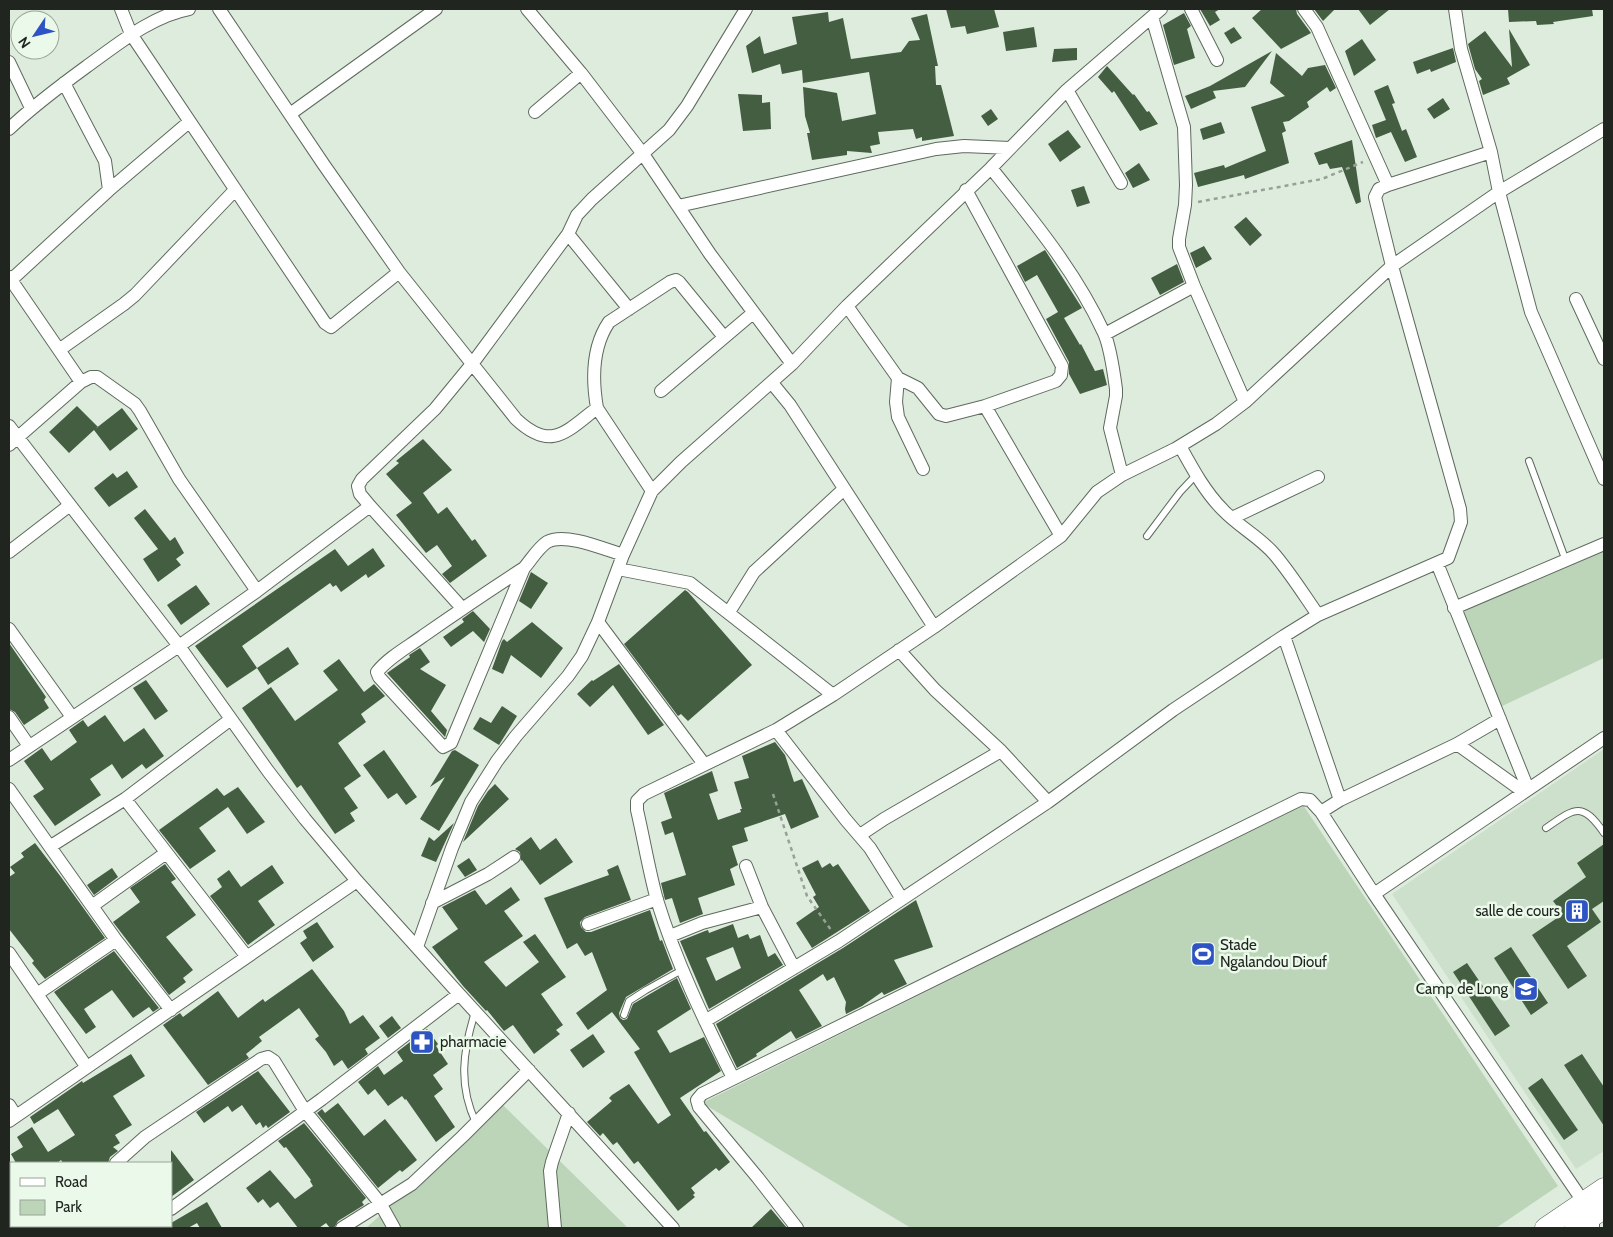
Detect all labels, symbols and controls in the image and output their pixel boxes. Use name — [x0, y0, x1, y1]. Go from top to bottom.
north arrow — [10, 10, 60, 60]
text: N — [14, 33, 35, 52]
building icon: salle de cours — [1564, 898, 1590, 924]
place label: salle de cours — [1475, 902, 1560, 920]
place label: Stade Ngalandou Diouf — [1220, 936, 1327, 971]
sports icon: Stade Ngalandou Diouf — [1190, 941, 1216, 967]
school or university icon: Camp de Long — [1513, 976, 1539, 1002]
place label: Camp de Long — [1416, 980, 1509, 998]
pharmacy icon: pharmacie — [409, 1029, 435, 1055]
place label: pharmacie — [440, 1033, 507, 1051]
legend — [10, 1162, 172, 1227]
text: Road — [55, 1173, 88, 1191]
text: Park — [55, 1198, 82, 1216]

